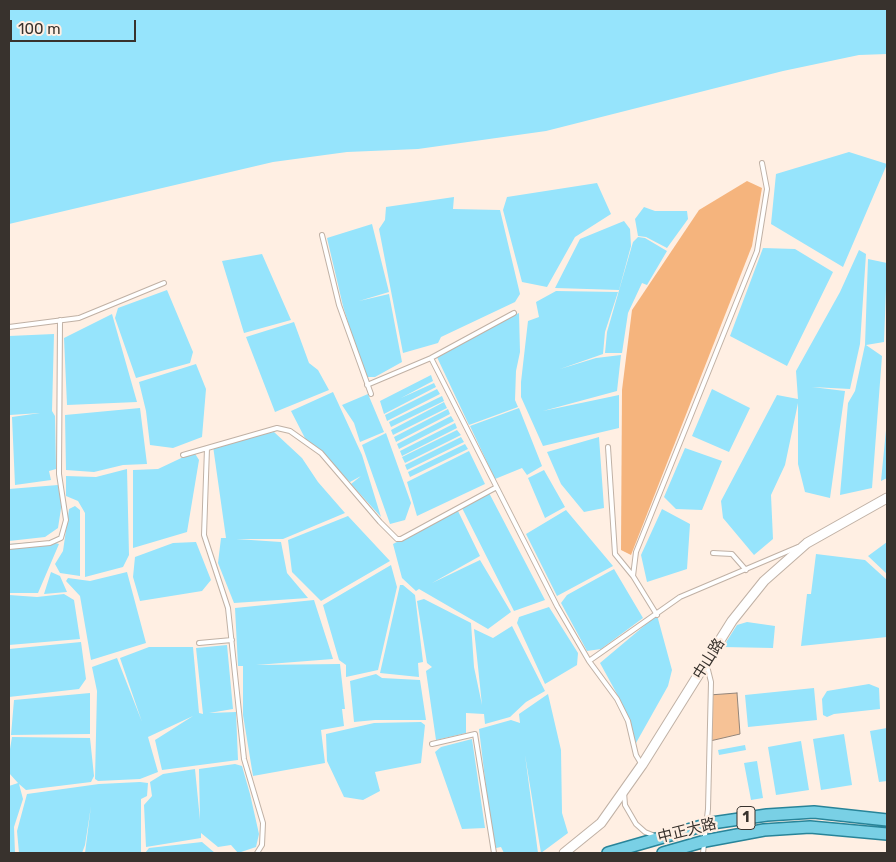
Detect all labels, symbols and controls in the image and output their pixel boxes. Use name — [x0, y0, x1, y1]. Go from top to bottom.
scale bar — [12, 10, 139, 42]
text: 100 m — [18, 20, 60, 38]
street label: 中山路 — [689, 635, 729, 683]
road number: 1 — [737, 806, 755, 830]
street label: 中正大路 — [656, 815, 718, 847]

